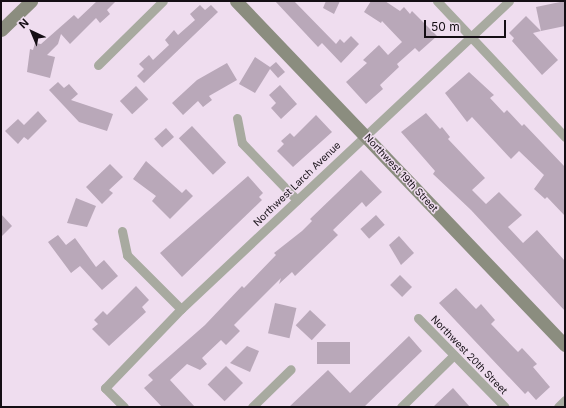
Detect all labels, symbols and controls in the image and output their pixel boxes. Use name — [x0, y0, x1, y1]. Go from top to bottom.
north arrow — [12, 12, 52, 52]
scale bar — [426, 12, 508, 38]
text: N — [16, 15, 32, 31]
text: 50 m — [431, 19, 460, 34]
street label: Northwest 19th Street — [362, 131, 440, 215]
street label: Northwest Larch Avenue — [251, 139, 343, 229]
street label: Northwest 20th Street — [428, 313, 510, 397]

